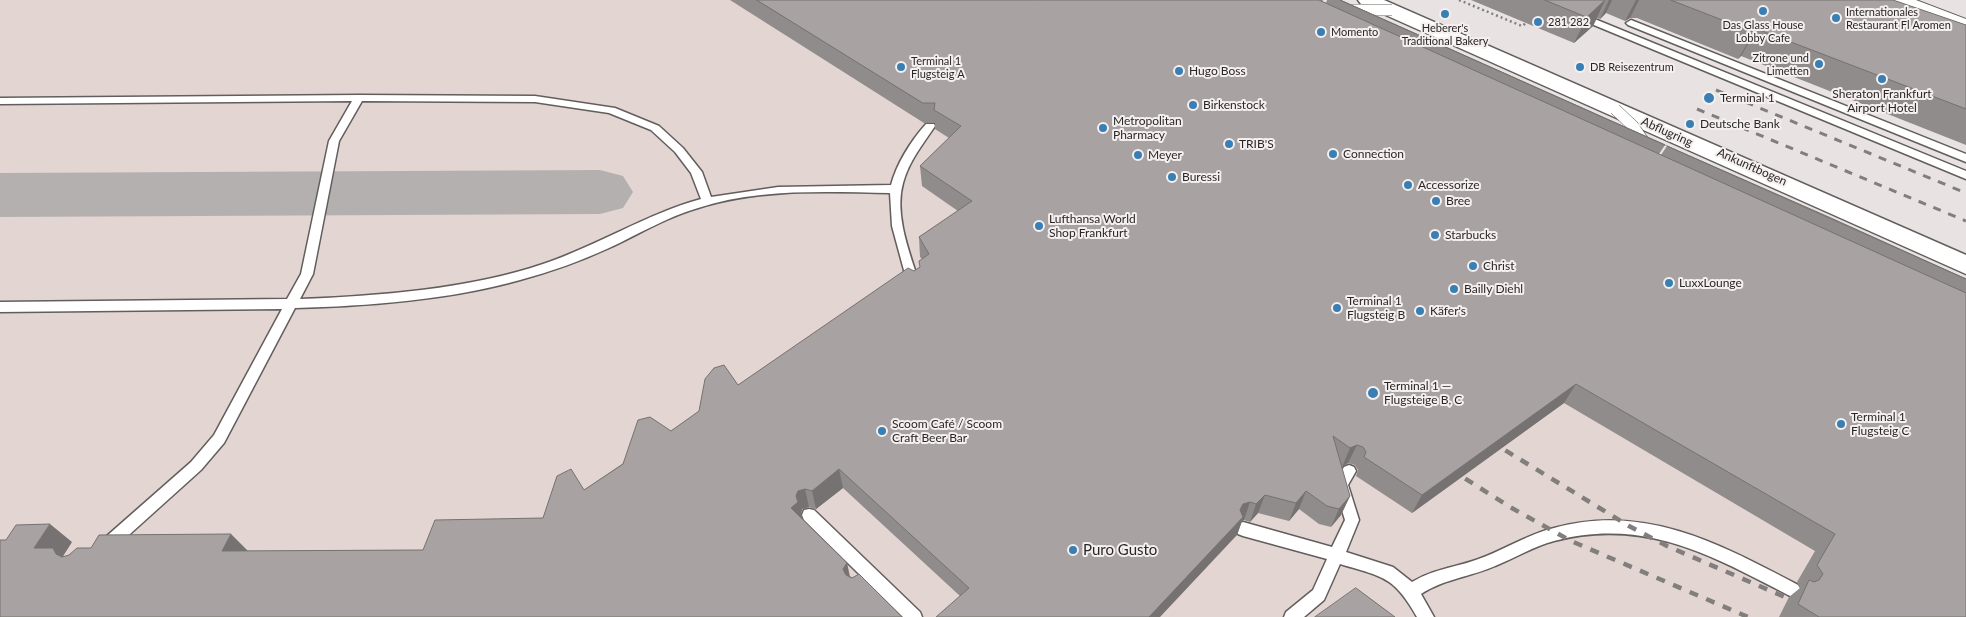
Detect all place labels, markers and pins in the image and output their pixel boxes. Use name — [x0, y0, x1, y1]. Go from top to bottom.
marker: Das Glass House Lobby Cafe — [1757, 5, 1769, 17]
place label: Internationales Restaurant Fl Aromen — [1846, 5, 1951, 31]
marker: Heberer's Traditional Bakery — [1439, 8, 1451, 20]
marker: Internationales Restaurant Fl Aromen — [1830, 12, 1842, 24]
place label: 281 282 — [1548, 15, 1589, 29]
marker: 281 282 — [1532, 16, 1544, 28]
place label: Das Glass House Lobby Cafe — [1723, 18, 1803, 44]
place label: Heberer's Traditional Bakery — [1402, 21, 1488, 47]
place label: Momento — [1331, 25, 1378, 39]
marker: Momento — [1315, 26, 1327, 38]
place label: Zitrone und Limetten — [1753, 51, 1809, 77]
place label: Terminal 1 Flugsteig A — [911, 54, 965, 80]
marker: Zitrone und Limetten — [1813, 58, 1825, 70]
place label: DB Reisezentrum — [1590, 60, 1674, 74]
marker: Terminal 1 Flugsteig A — [895, 61, 907, 73]
marker: DB Reisezentrum — [1574, 61, 1586, 73]
place label: Hugo Boss — [1189, 64, 1246, 78]
marker: Hugo Boss — [1173, 65, 1185, 77]
marker: Sheraton Frankfurt Airport Hotel — [1876, 73, 1888, 85]
place label: Sheraton Frankfurt Airport Hotel — [1832, 87, 1932, 115]
marker: Terminal 1 — [1702, 91, 1716, 105]
place label: Terminal 1 — [1720, 91, 1775, 105]
place label: Birkenstock — [1203, 98, 1265, 112]
marker: Birkenstock — [1187, 99, 1199, 111]
place label: Metropolitan Pharmacy — [1113, 114, 1182, 142]
place label: Deutsche Bank — [1700, 117, 1780, 131]
marker: Deutsche Bank — [1684, 118, 1696, 130]
marker: Metropolitan Pharmacy — [1097, 122, 1109, 134]
place label: TRIB'S — [1239, 137, 1274, 151]
marker: TRIB'S — [1223, 138, 1235, 150]
place label: Connection — [1343, 147, 1404, 161]
place label: Meyer — [1148, 148, 1182, 162]
marker: Connection — [1327, 148, 1339, 160]
marker: Meyer — [1132, 149, 1144, 161]
place label: Buressi — [1182, 170, 1220, 184]
marker: Buressi — [1166, 171, 1178, 183]
place label: Accessorize — [1418, 178, 1480, 192]
marker: Accessorize — [1402, 179, 1414, 191]
place label: Bree — [1446, 194, 1470, 208]
marker: Bree — [1430, 195, 1442, 207]
place label: Lufthansa World Shop Frankfurt — [1049, 212, 1136, 240]
marker: Lufthansa World Shop Frankfurt — [1033, 220, 1045, 232]
place label: Starbucks — [1445, 228, 1496, 242]
marker: Starbucks — [1429, 229, 1441, 241]
place label: Christ — [1483, 259, 1514, 273]
marker: Christ — [1467, 260, 1479, 272]
place label: LuxxLounge — [1679, 276, 1742, 290]
marker: LuxxLounge — [1663, 277, 1675, 289]
place label: Bailly Diehl — [1464, 282, 1523, 296]
marker: Bailly Diehl — [1448, 283, 1460, 295]
place label: Terminal 1 Flugsteig B — [1347, 294, 1405, 322]
marker: Terminal 1 Flugsteig B — [1331, 302, 1343, 314]
place label: Käfer's — [1430, 304, 1466, 318]
marker: Käfer's — [1414, 305, 1426, 317]
place label: Terminal 1 — Flugsteige B, C — [1384, 379, 1462, 407]
marker: Terminal 1 — Flugsteige B, C — [1366, 386, 1380, 400]
place label: Terminal 1 Flugsteig C — [1851, 410, 1909, 438]
place label: Scoom Café / Scoom Craft Beer Bar — [892, 417, 1002, 445]
marker: Terminal 1 Flugsteig C — [1835, 418, 1847, 430]
marker: Scoom Café / Scoom Craft Beer Bar — [876, 425, 888, 437]
place label: Puro Gusto — [1083, 541, 1157, 559]
marker: Puro Gusto — [1067, 544, 1079, 556]

